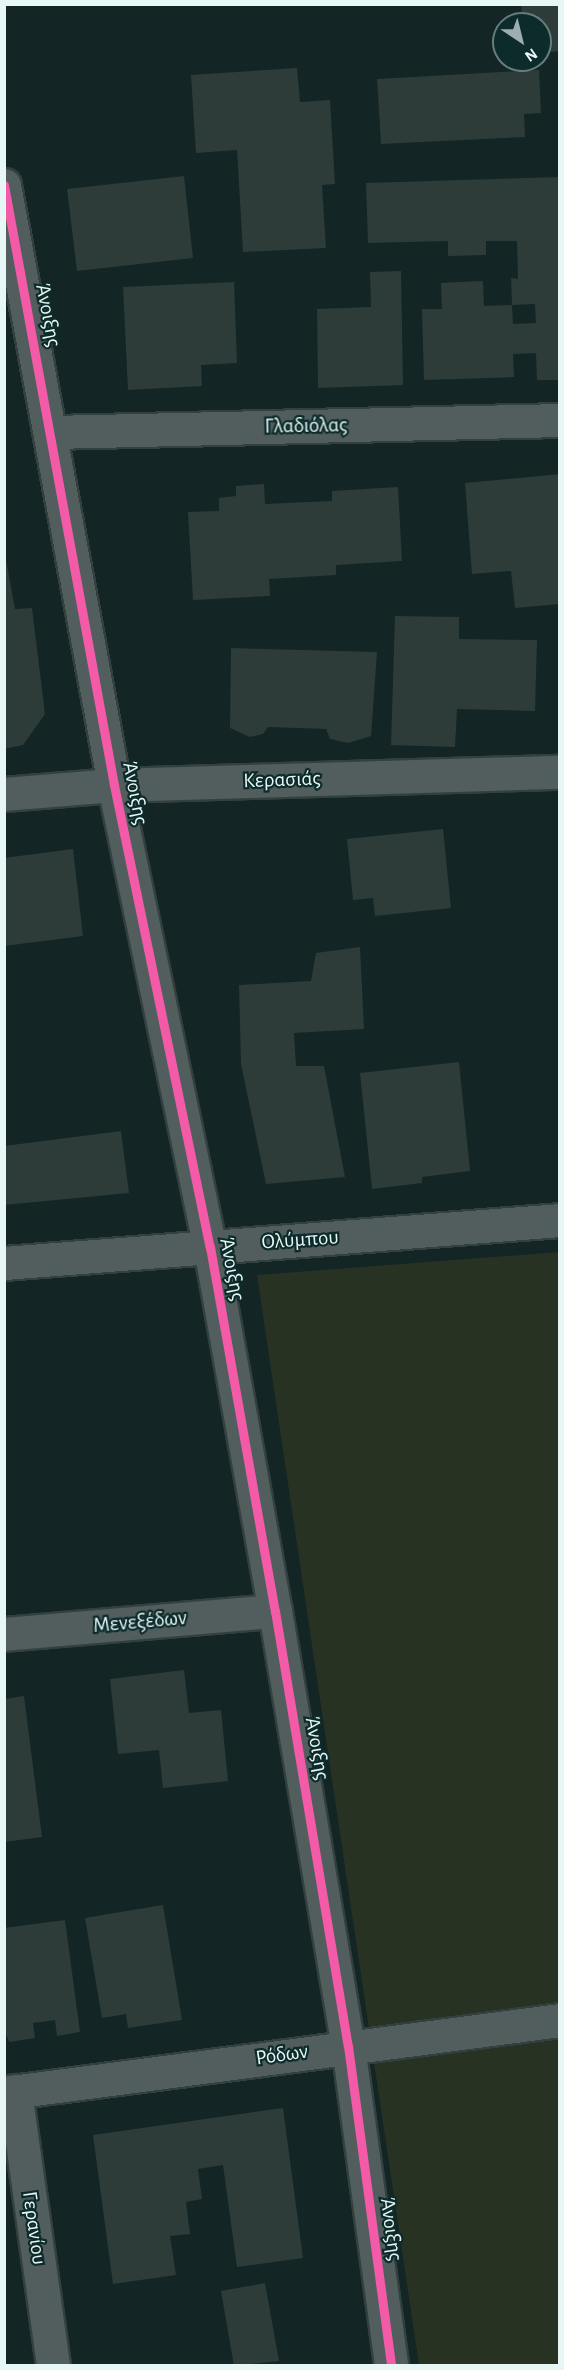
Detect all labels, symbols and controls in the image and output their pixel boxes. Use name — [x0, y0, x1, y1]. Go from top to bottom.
north arrow — [492, 12, 552, 72]
text: N — [522, 45, 540, 65]
street label: Άνοιξης — [29, 281, 67, 349]
street label: Γλαδιόλας — [264, 413, 348, 439]
street label: Άνοιξης — [116, 759, 154, 827]
street label: Κερασιάς — [243, 766, 321, 794]
street label: Ολύμπου — [261, 1225, 339, 1255]
street label: Άνοιξης — [213, 1235, 251, 1303]
street label: Μενεξέδων — [92, 1605, 188, 1639]
street label: Άνοιξης — [299, 1714, 335, 1782]
street label: Ρόδων — [254, 2039, 310, 2071]
street label: Γερανίου — [16, 2190, 52, 2266]
street label: Άνοιξης — [374, 2195, 408, 2263]

